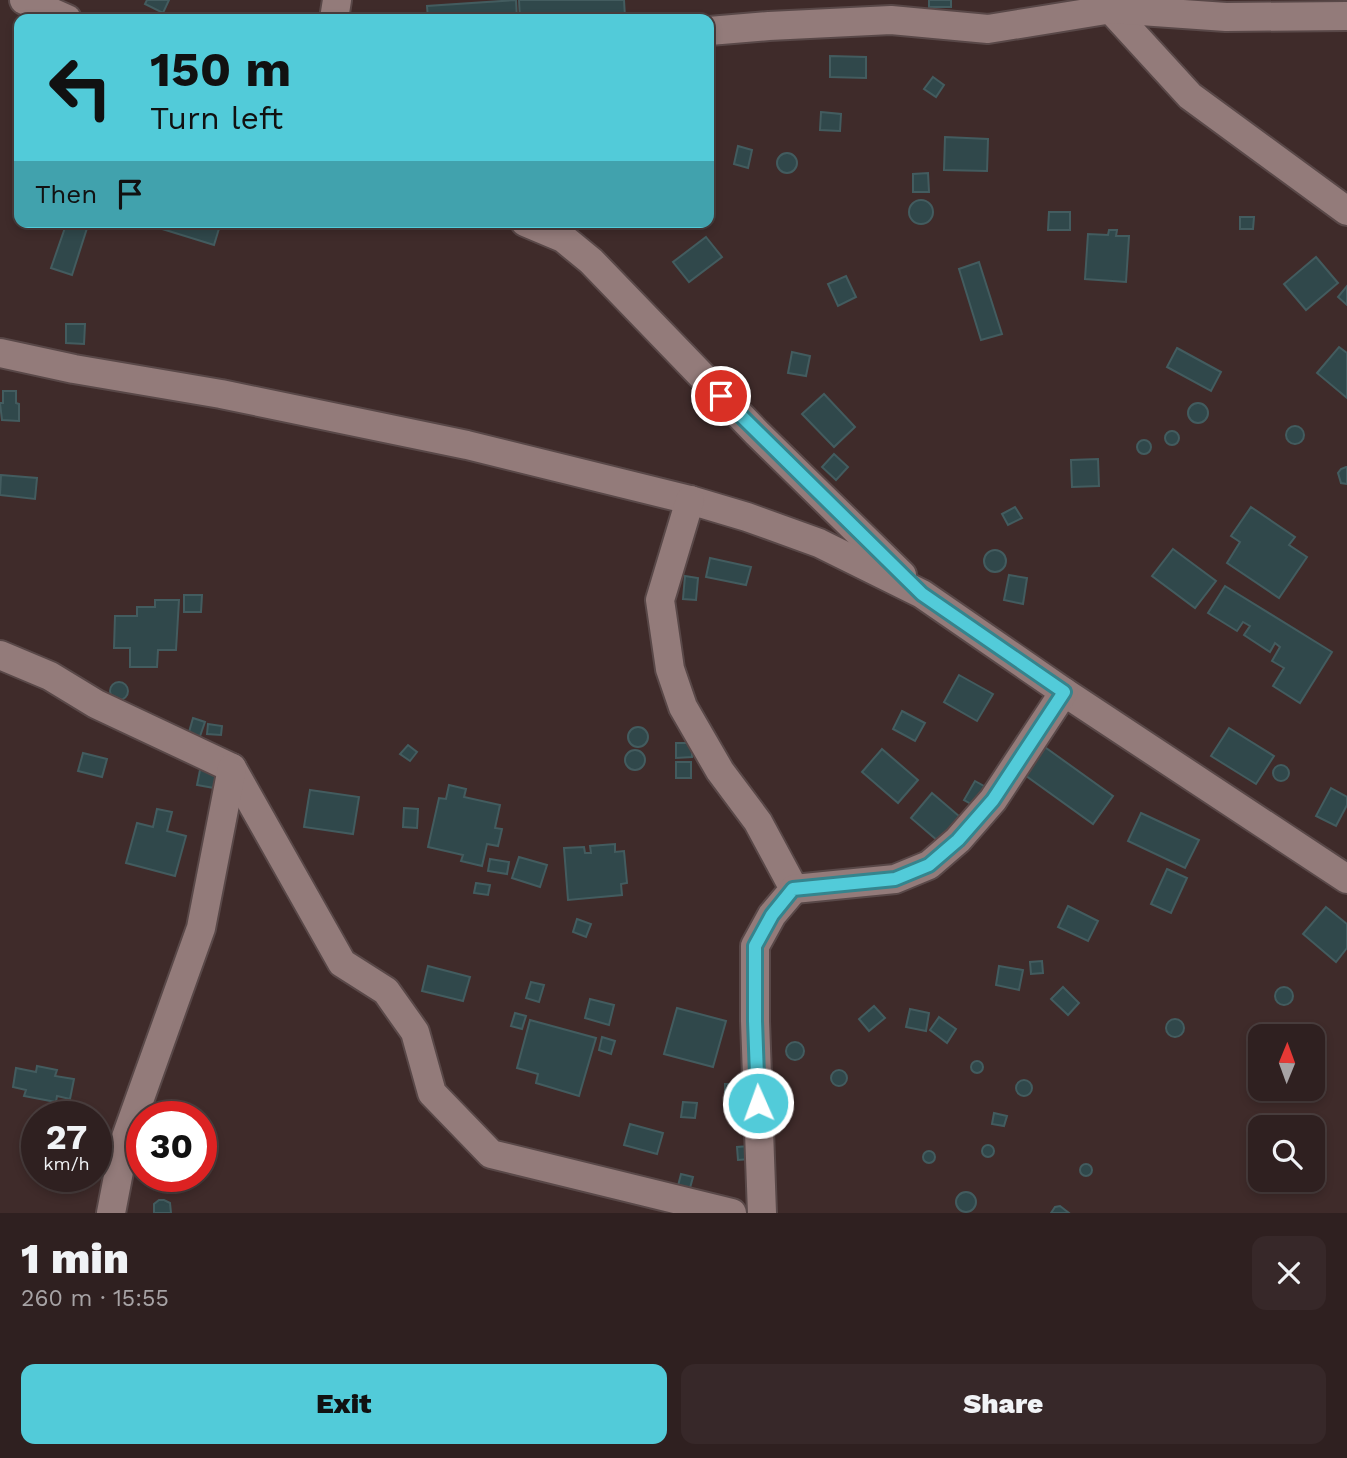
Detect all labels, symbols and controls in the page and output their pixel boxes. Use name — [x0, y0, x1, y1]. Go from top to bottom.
text: 150 m — [150, 40, 291, 98]
icon: left — [35, 42, 126, 133]
text: Turn left — [150, 99, 283, 137]
icon: arrive — [111, 175, 149, 213]
text: Then — [35, 179, 97, 209]
pin — [691, 366, 751, 426]
icon: arrive — [702, 377, 740, 415]
north arrow — [1248, 1024, 1325, 1101]
map controls — [1248, 1024, 1325, 1192]
position arrow — [721, 1066, 795, 1140]
speed limit sign: 30 — [126, 1101, 217, 1192]
button: search — [1248, 1115, 1325, 1192]
text: 27 — [46, 1116, 87, 1158]
text: km/h — [43, 1153, 90, 1174]
text: 1 min — [21, 1234, 129, 1283]
button: close — [1252, 1236, 1326, 1310]
text: 260 m · 15:55 — [21, 1285, 169, 1312]
button: Exit — [21, 1364, 667, 1444]
button: Share — [681, 1364, 1326, 1444]

